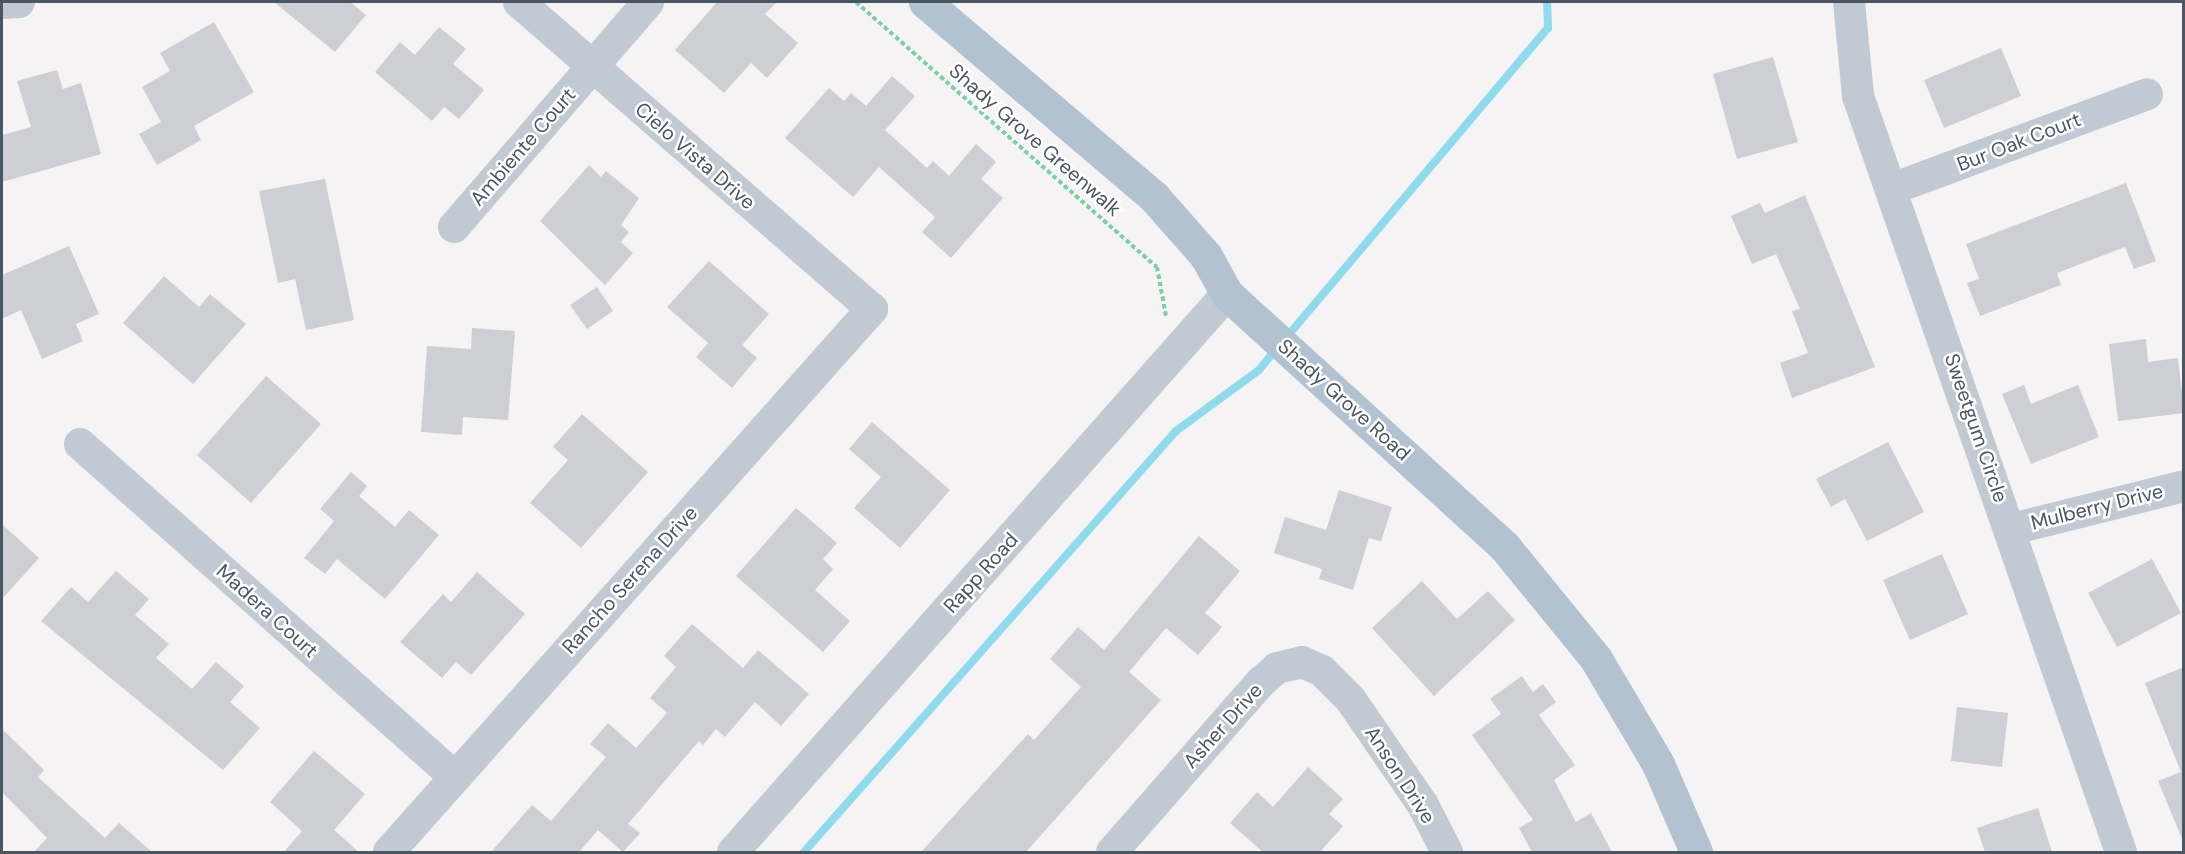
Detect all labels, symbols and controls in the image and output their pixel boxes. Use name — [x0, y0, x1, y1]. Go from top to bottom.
street label: Shady Grove Greenwalk — [944, 59, 1126, 221]
street label: Ambiente Court — [465, 83, 581, 211]
street label: Cielo Vista Drive — [630, 97, 760, 215]
street label: Bur Oak Court — [1954, 107, 2084, 177]
street label: Shady Grove Road — [1273, 334, 1415, 466]
street label: Sweetgum Circle — [1939, 350, 2013, 506]
street label: Mulberry Drive — [2028, 479, 2166, 535]
street label: Rancho Serena Drive — [557, 501, 703, 659]
street label: Rapp Road — [939, 528, 1023, 618]
street label: Madera Court — [211, 559, 323, 663]
street label: Asher Drive — [1179, 678, 1267, 774]
street label: Anson Drive — [1360, 722, 1440, 828]

